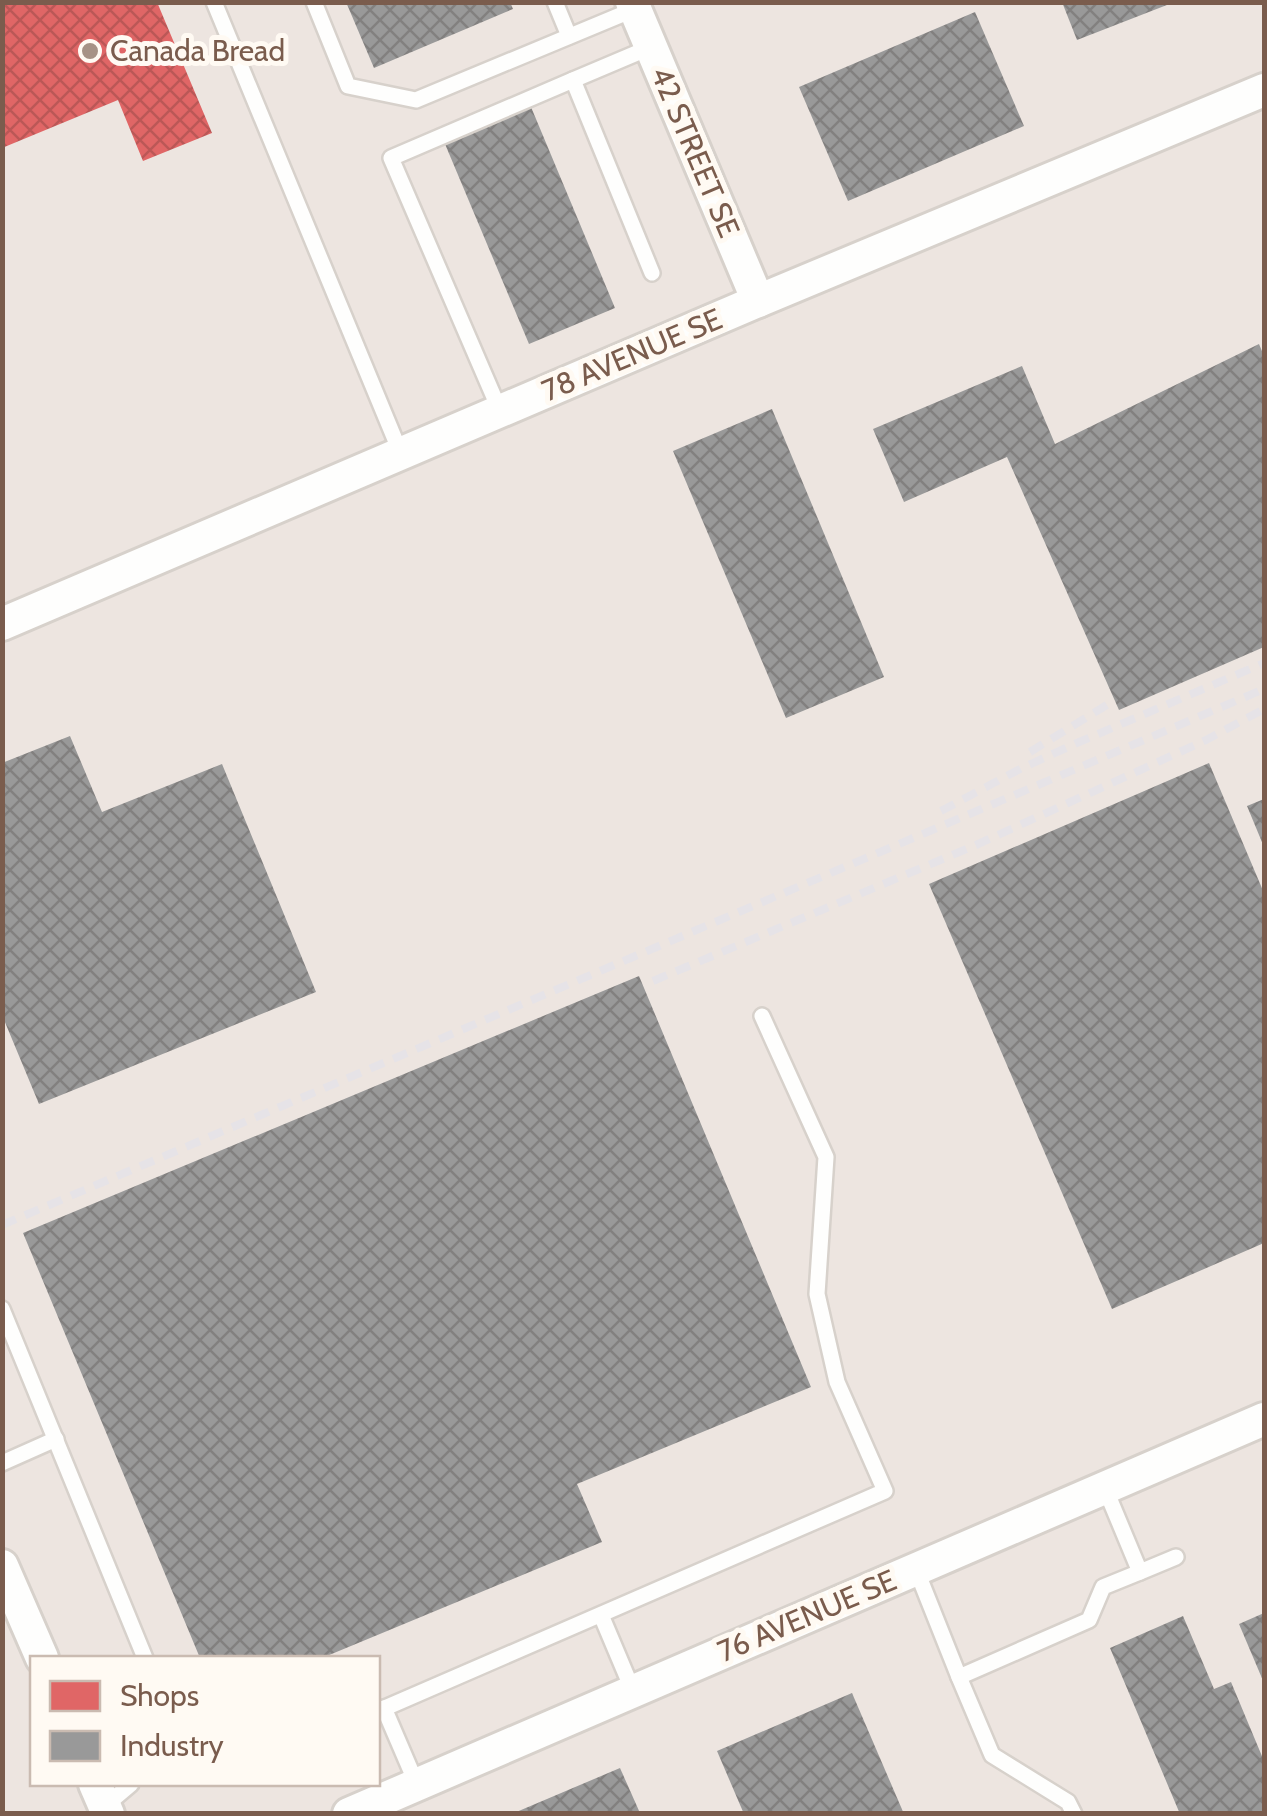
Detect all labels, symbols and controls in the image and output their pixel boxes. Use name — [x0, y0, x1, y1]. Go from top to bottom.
place label: Canada Bread — [110, 32, 285, 69]
marker: Canada Bread — [79, 40, 101, 62]
street label: 42 STREET SE — [643, 61, 748, 243]
street label: 78 AVENUE SE — [536, 300, 728, 409]
street label: 76 AVENUE SE — [712, 1561, 902, 1670]
legend — [30, 1656, 380, 1786]
text: Shops — [120, 1677, 199, 1714]
text: Industry — [120, 1727, 224, 1764]

